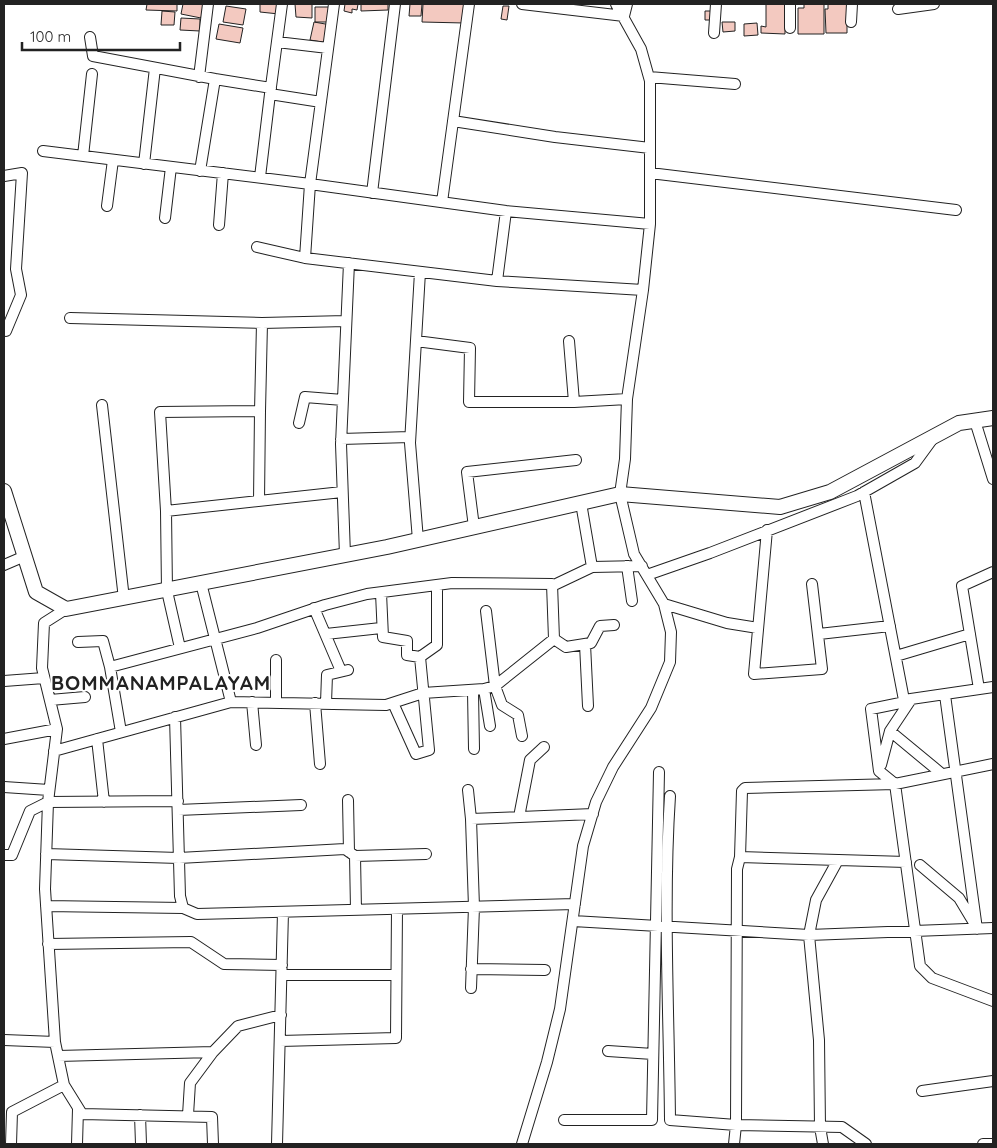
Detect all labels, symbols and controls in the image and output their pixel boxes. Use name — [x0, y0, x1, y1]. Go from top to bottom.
scale bar — [22, 20, 180, 52]
text: 100 m — [30, 27, 71, 46]
district label: BOMMANAMPALAYAM — [51, 670, 271, 695]

